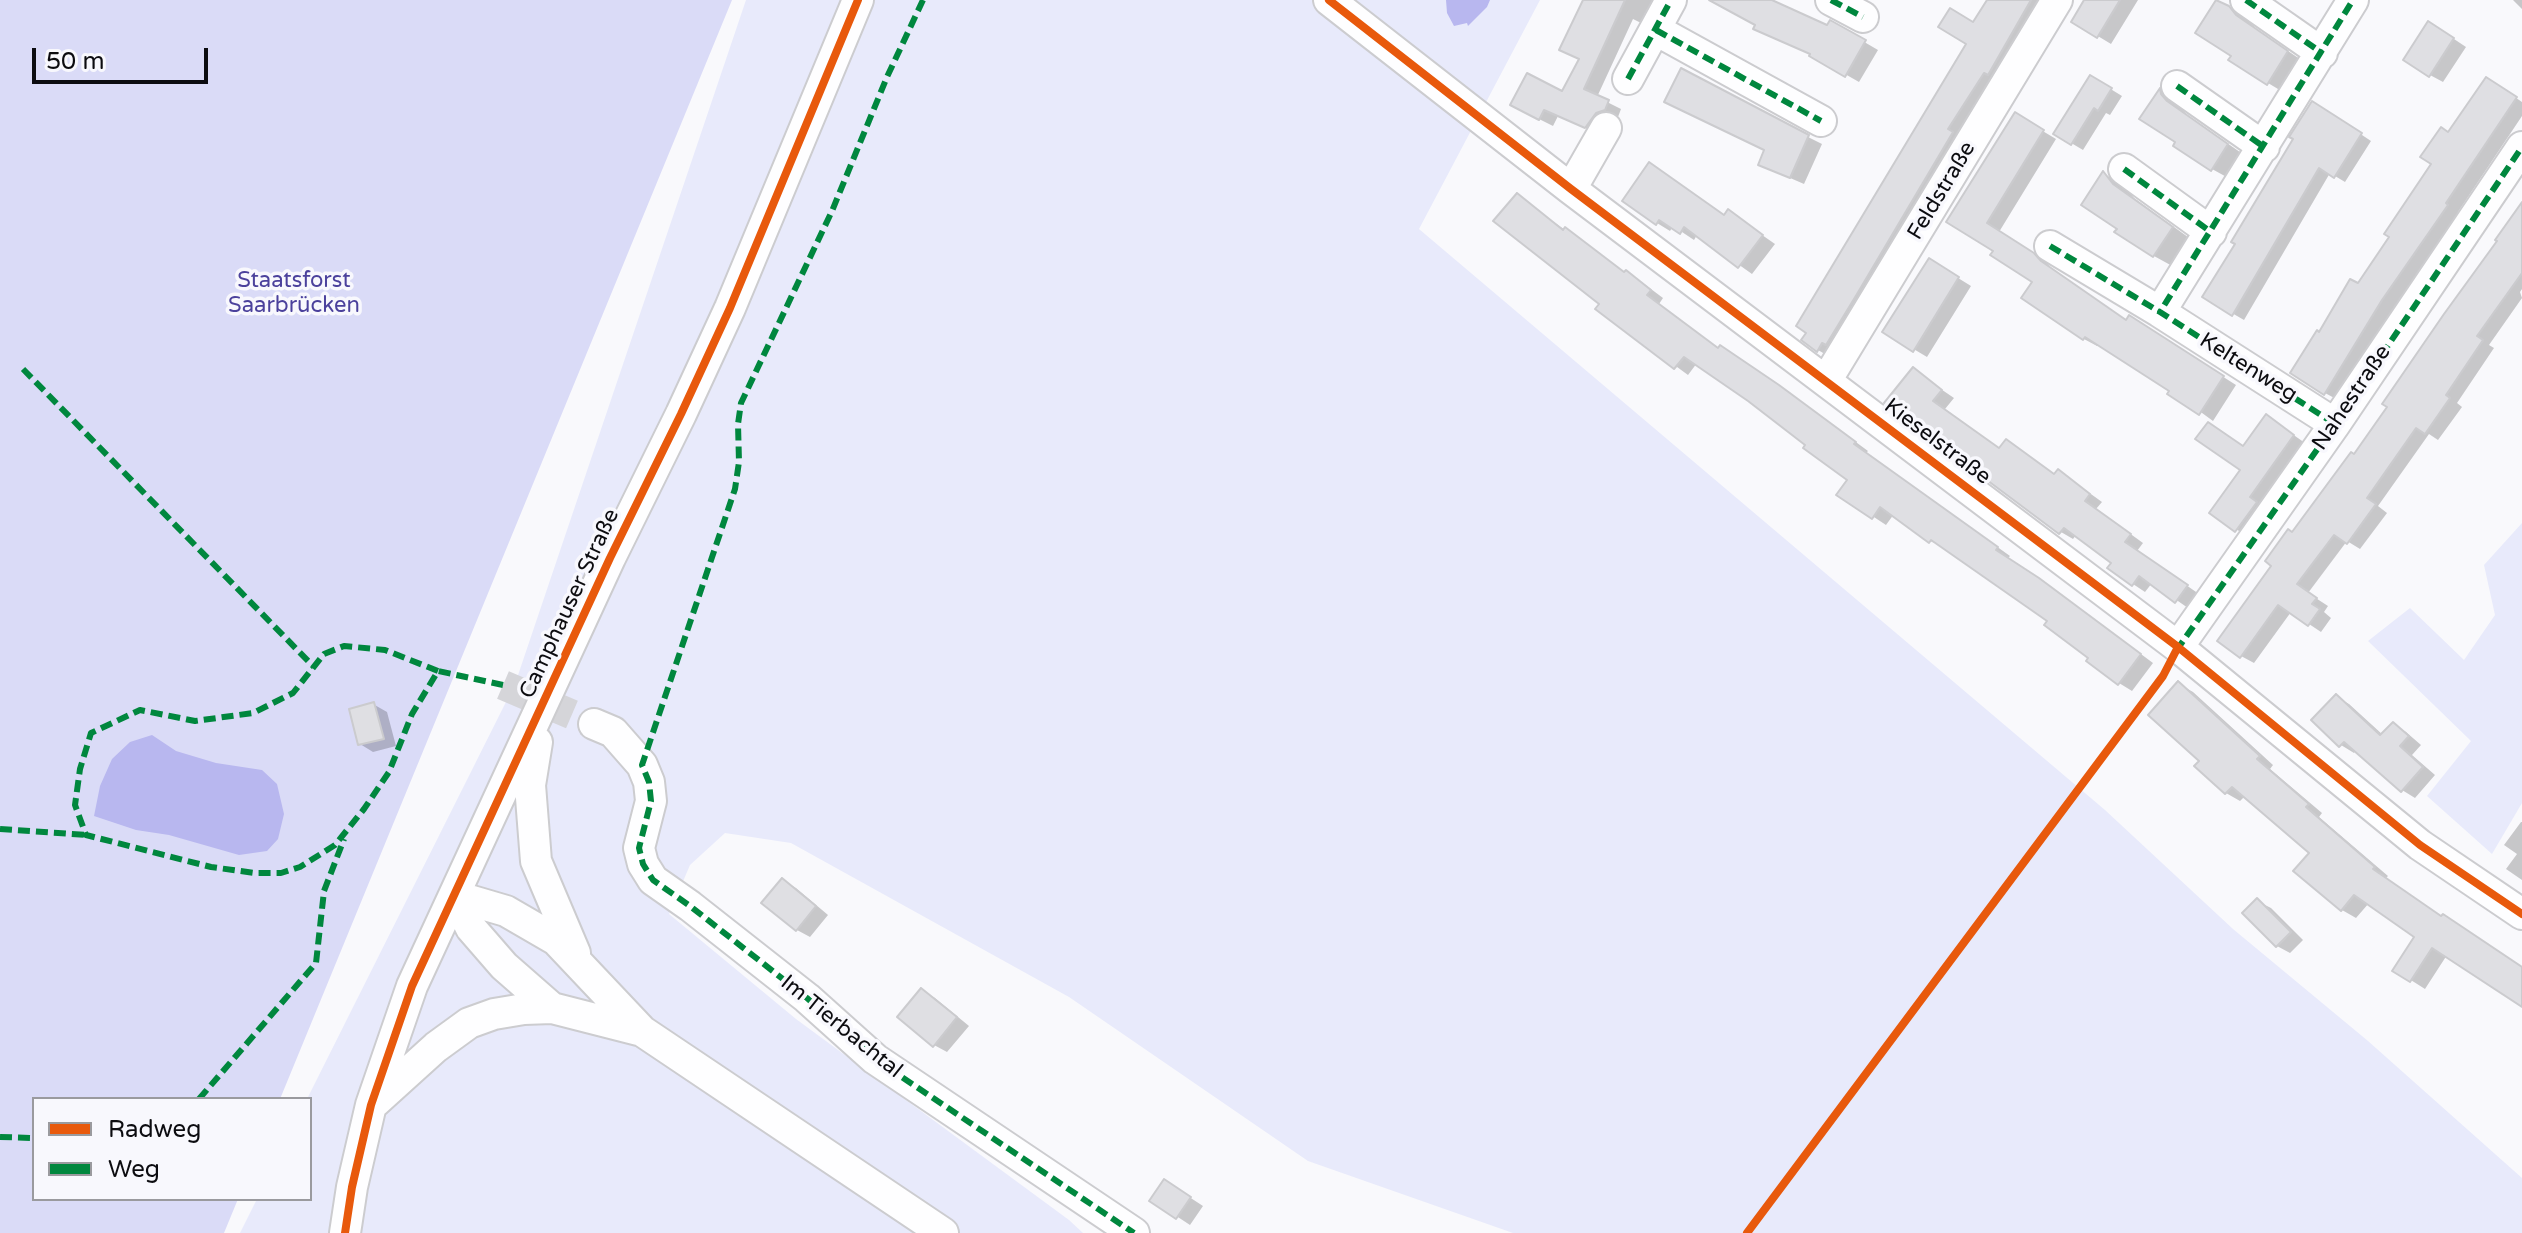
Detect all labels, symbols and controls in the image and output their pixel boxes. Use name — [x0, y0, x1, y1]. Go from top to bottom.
scale bar — [36, 32, 212, 82]
text: 50 m — [46, 47, 104, 76]
street label: Feldstraße — [1902, 137, 1982, 245]
park label: Staatsforst Saarbrücken — [228, 268, 360, 320]
street label: Keltenweg — [2194, 328, 2302, 408]
street label: Nahestraße — [2307, 340, 2397, 456]
street label: Kieselstraße — [1878, 393, 1996, 491]
street label: Camphauser Straße — [514, 505, 626, 703]
street label: Im Tierbachtal — [775, 970, 907, 1084]
legend — [32, 1097, 312, 1201]
text: Radweg — [108, 1115, 201, 1144]
text: Weg — [108, 1155, 160, 1184]

